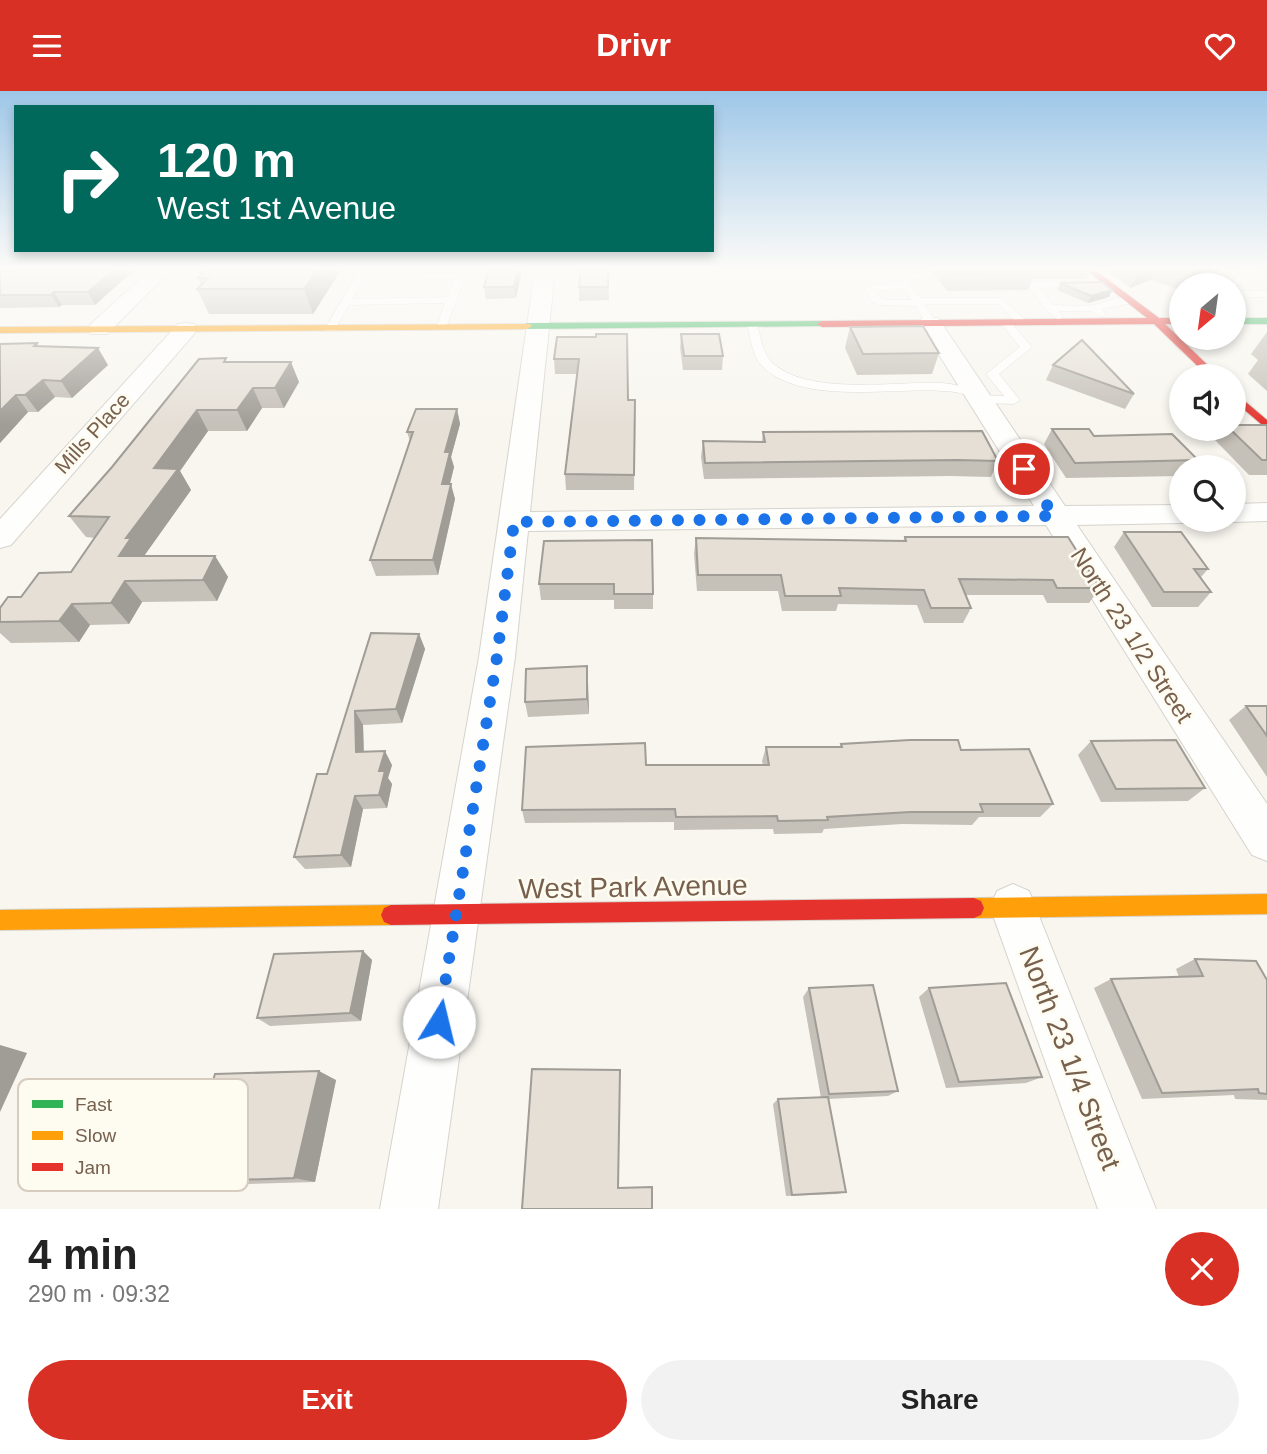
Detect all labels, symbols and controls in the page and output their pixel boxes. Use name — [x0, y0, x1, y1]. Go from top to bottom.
icon: menu — [28, 27, 66, 65]
text: Drivr — [596, 27, 671, 63]
icon: heart — [1201, 27, 1239, 65]
icon: right — [42, 133, 133, 224]
text: 120 m — [157, 133, 296, 187]
text: West 1st Avenue — [157, 190, 396, 226]
north arrow — [1169, 273, 1246, 350]
map controls — [1169, 273, 1246, 532]
button: sound — [1169, 364, 1246, 441]
street label: Mills Place — [50, 388, 134, 478]
pin — [994, 439, 1054, 499]
icon: arrive — [1005, 450, 1043, 488]
button: search — [1169, 455, 1246, 532]
street label: North 23 1/2 Street — [1065, 543, 1199, 728]
street label: West Park Avenue — [518, 870, 748, 904]
street label: North 23 1/4 Street — [1013, 942, 1127, 1174]
position arrow — [402, 985, 476, 1059]
legend — [18, 1079, 248, 1191]
text: Fast — [75, 1094, 113, 1115]
text: Slow — [75, 1125, 116, 1146]
text: Jam — [75, 1157, 111, 1178]
text: 4 min — [28, 1231, 138, 1278]
button: close — [1165, 1232, 1239, 1306]
text: 290 m · 09:32 — [28, 1281, 170, 1307]
button: Exit — [28, 1360, 627, 1440]
button: Share — [641, 1360, 1239, 1440]

